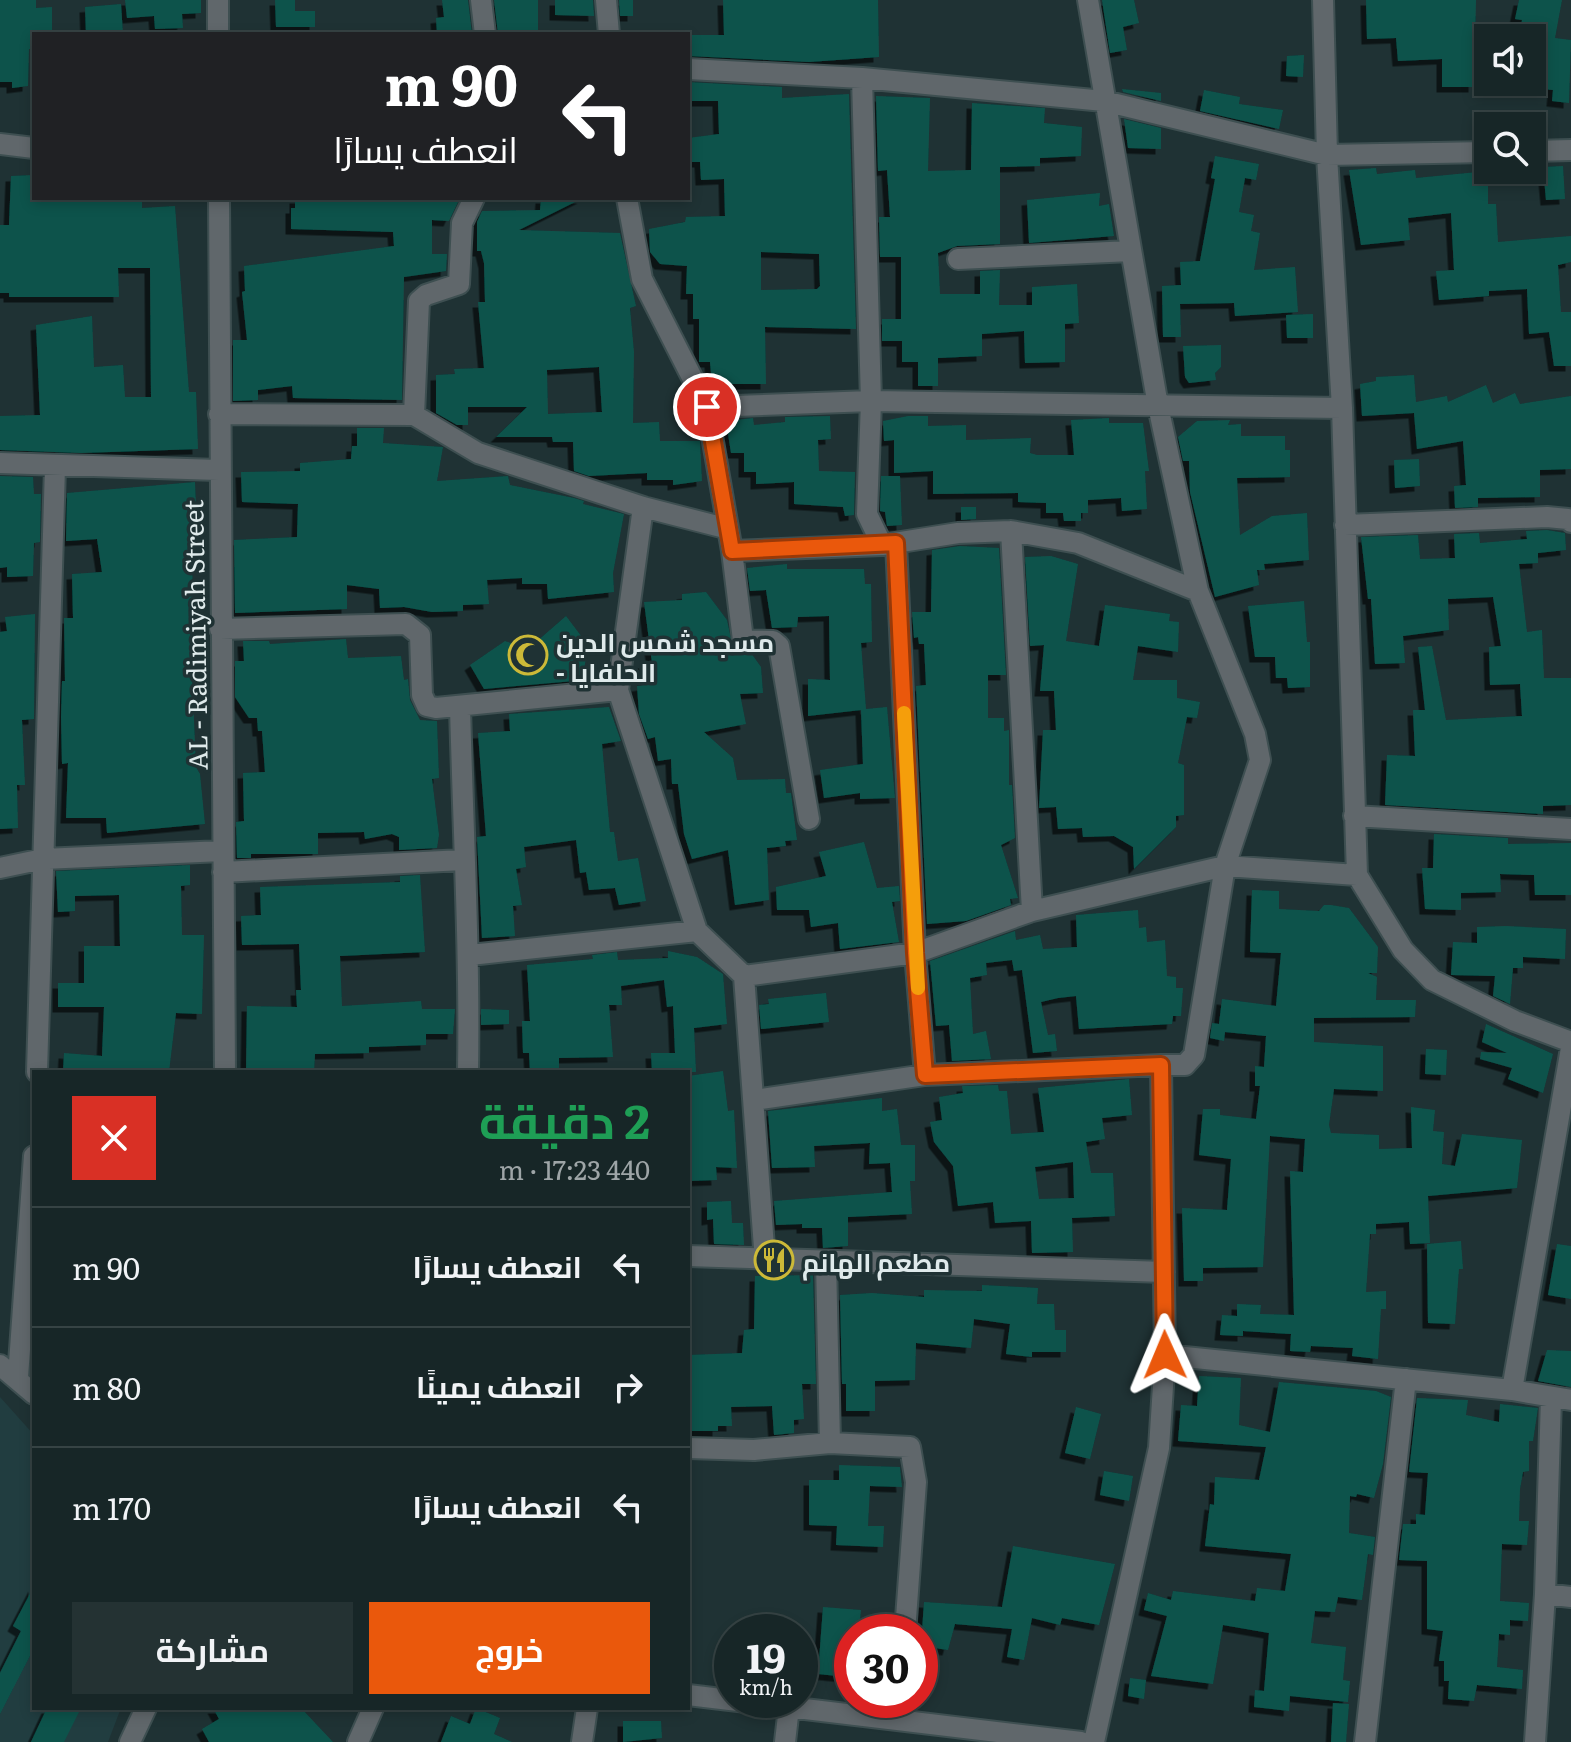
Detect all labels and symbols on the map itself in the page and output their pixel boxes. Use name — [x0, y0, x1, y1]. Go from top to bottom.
pin — [673, 373, 741, 441]
street label: AL - Radimiyah Street — [172, 499, 216, 771]
place label: مسجد شمس الدين - الحلفايا — [556, 621, 774, 690]
mosque icon: مسجد شمس الدين - الحلفايا — [507, 634, 549, 676]
restaurant icon: مطعم الهانم — [753, 1239, 795, 1281]
place label: مطعم الهانم — [802, 1241, 950, 1281]
position arrow — [1123, 1313, 1207, 1397]
speed limit sign: 30 — [834, 1614, 938, 1718]

